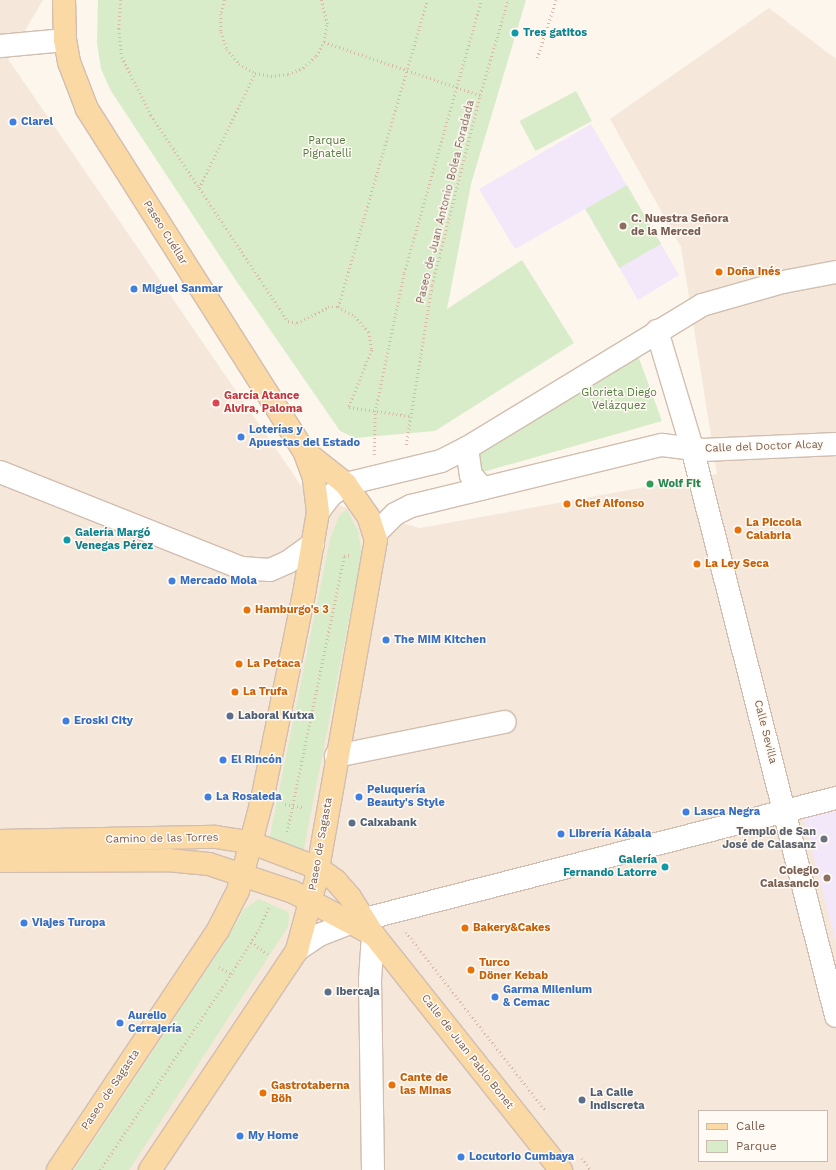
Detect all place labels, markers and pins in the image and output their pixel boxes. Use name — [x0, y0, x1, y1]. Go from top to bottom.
place label: Tres gatitos — [523, 26, 587, 40]
marker: Tres gatitos — [510, 28, 520, 38]
place label: Clarel — [21, 115, 53, 129]
marker: Clarel — [8, 117, 18, 127]
place label: C. Nuestra Señora de la Merced — [631, 213, 729, 239]
marker: C. Nuestra Señora de la Merced — [618, 221, 628, 231]
place label: Doña Inés — [727, 265, 780, 279]
marker: Doña Inés — [714, 267, 724, 277]
place label: Miguel Sanmar — [142, 282, 223, 296]
marker: Miguel Sanmar — [129, 284, 139, 294]
place label: García Atance Alvira, Paloma — [224, 390, 302, 416]
marker: García Atance Alvira, Paloma — [211, 398, 221, 408]
place label: Loterías y Apuestas del Estado — [249, 424, 360, 450]
marker: Loterías y Apuestas del Estado — [236, 432, 246, 442]
place label: Wolf Fit — [658, 477, 701, 491]
marker: Wolf Fit — [645, 479, 655, 489]
place label: Chef Alfonso — [575, 497, 645, 511]
marker: Chef Alfonso — [562, 499, 572, 509]
place label: La Piccola Calabria — [746, 517, 802, 543]
marker: La Piccola Calabria — [733, 525, 743, 535]
place label: Galería Margó Venegas Pérez — [75, 527, 153, 553]
marker: Galería Margó Venegas Pérez — [62, 535, 72, 545]
place label: La Ley Seca — [705, 557, 769, 571]
marker: La Ley Seca — [692, 559, 702, 569]
place label: Mercado Mola — [180, 574, 257, 588]
marker: Mercado Mola — [167, 576, 177, 586]
place label: Hamburgo's 3 — [255, 603, 329, 617]
marker: Hamburgo's 3 — [242, 605, 252, 615]
place label: The MIM Kitchen — [394, 633, 486, 647]
marker: The MIM Kitchen — [381, 635, 391, 645]
place label: La Petaca — [247, 657, 300, 671]
marker: La Petaca — [234, 659, 244, 669]
place label: La Trufa — [243, 685, 288, 699]
marker: La Trufa — [230, 687, 240, 697]
place label: Laboral Kutxa — [238, 709, 314, 723]
marker: Laboral Kutxa — [225, 711, 235, 721]
place label: Eroski City — [74, 714, 133, 728]
marker: Eroski City — [61, 716, 71, 726]
place label: El Rincón — [231, 753, 282, 767]
marker: El Rincón — [218, 755, 228, 765]
place label: Peluquería Beauty's Style — [367, 784, 445, 810]
place label: La Rosaleda — [216, 790, 282, 804]
marker: La Rosaleda — [203, 792, 213, 802]
marker: Peluquería Beauty's Style — [354, 792, 364, 802]
place label: Lasca Negra — [694, 805, 760, 819]
marker: Lasca Negra — [681, 807, 691, 817]
place label: Caixabank — [360, 816, 417, 830]
marker: Caixabank — [347, 818, 357, 828]
place label: Templo de San José de Calasanz — [722, 826, 816, 852]
place label: Librería Kábala — [569, 827, 651, 841]
marker: Librería Kábala — [556, 829, 566, 839]
marker: Templo de San José de Calasanz — [819, 834, 829, 844]
place label: Galería Fernando Latorre — [563, 854, 657, 880]
marker: Galería Fernando Latorre — [660, 862, 670, 872]
place label: Colegio Calasancio — [760, 865, 819, 891]
marker: Colegio Calasancio — [822, 873, 832, 883]
place label: Viajes Turopa — [32, 916, 105, 930]
marker: Viajes Turopa — [19, 918, 29, 928]
place label: Bakery&Cakes — [473, 921, 550, 935]
marker: Bakery&Cakes — [460, 923, 470, 933]
place label: Turco Döner Kebab — [479, 957, 548, 983]
marker: Turco Döner Kebab — [466, 965, 476, 975]
place label: Garma Milenium & Cemac — [503, 984, 592, 1010]
place label: Ibercaja — [336, 985, 380, 999]
marker: Ibercaja — [323, 987, 333, 997]
marker: Garma Milenium & Cemac — [490, 992, 500, 1002]
place label: Aurelio Cerrajería — [128, 1010, 181, 1036]
marker: Aurelio Cerrajería — [115, 1018, 125, 1028]
place label: Cante de las Minas — [400, 1072, 451, 1098]
place label: Gastrotaberna Böh — [271, 1080, 350, 1106]
marker: Cante de las Minas — [387, 1080, 397, 1090]
place label: La Calle Indiscreta — [590, 1087, 645, 1113]
marker: Gastrotaberna Böh — [258, 1088, 268, 1098]
marker: La Calle Indiscreta — [577, 1095, 587, 1105]
place label: My Home — [248, 1129, 299, 1143]
marker: My Home — [235, 1131, 245, 1141]
place label: Locutorio Cumbaya — [469, 1150, 574, 1164]
marker: Locutorio Cumbaya — [456, 1152, 466, 1162]

